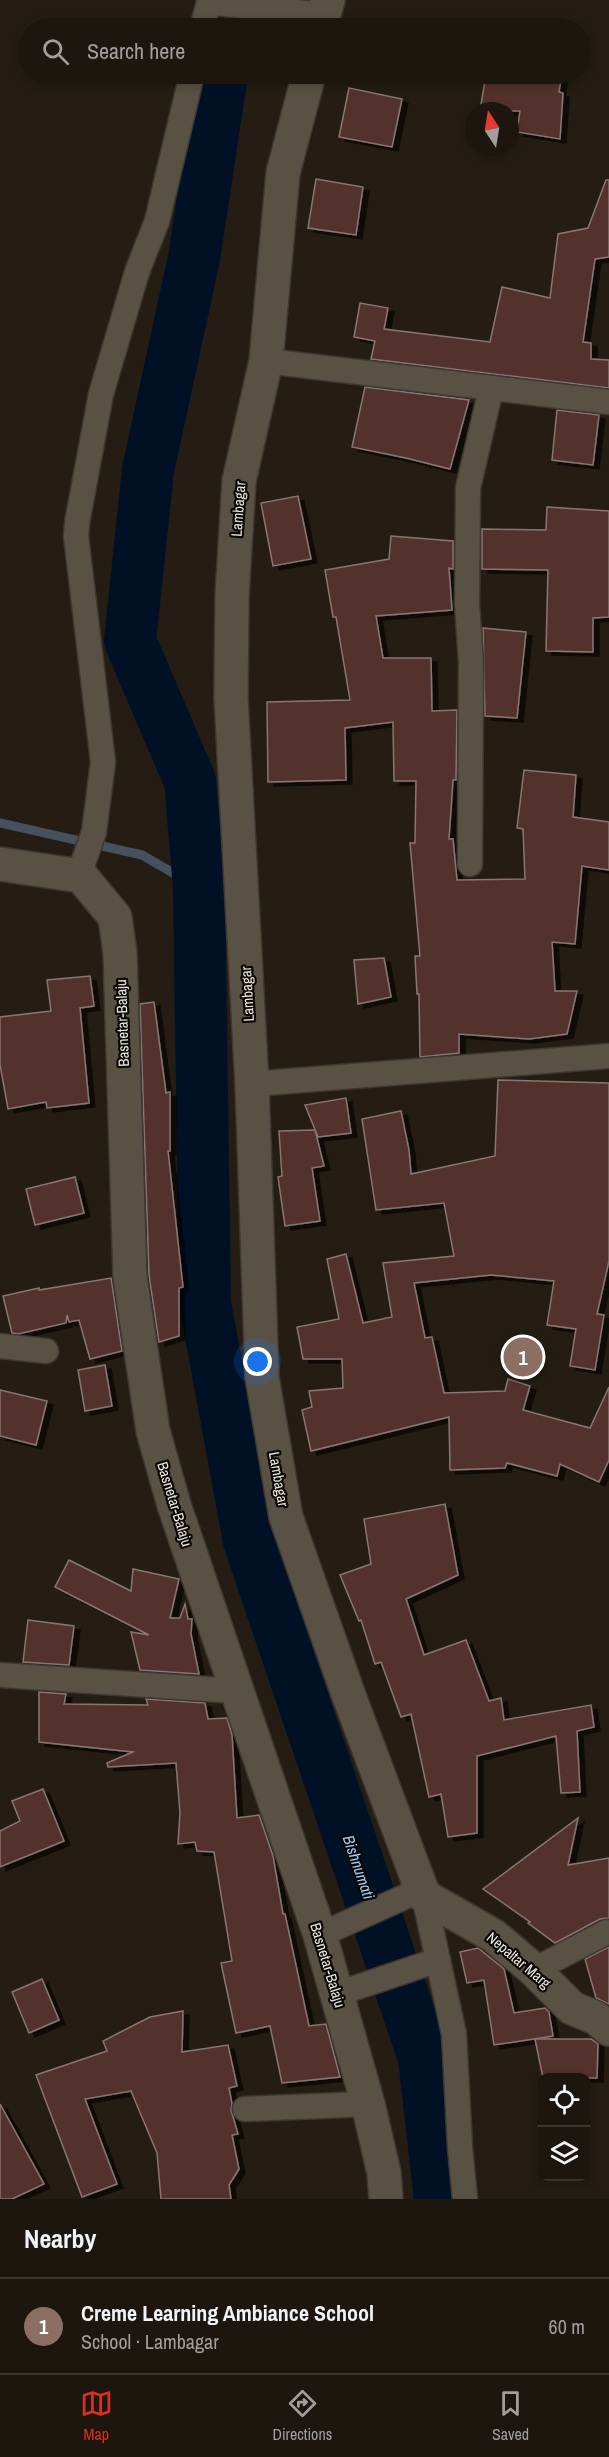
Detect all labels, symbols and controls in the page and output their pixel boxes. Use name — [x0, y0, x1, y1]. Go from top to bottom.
search box — [18, 18, 591, 84]
icon: search — [39, 35, 72, 68]
text: Search here — [87, 36, 185, 66]
north arrow — [465, 102, 519, 156]
street label: Lambagar — [226, 481, 250, 537]
street label: Lambagar — [235, 966, 259, 1022]
street label: Basnetar-Balaju — [110, 979, 134, 1067]
pin: 1 — [504, 1334, 542, 1380]
your location — [243, 1347, 272, 1376]
street label: Lambagar — [264, 1450, 294, 1508]
street label: Basnetar-Balaju — [152, 1459, 198, 1549]
water label: Bishnumati — [338, 1832, 380, 1902]
street label: Basnetar-Balaju — [305, 1920, 351, 2010]
street label: Nepaltar Marg — [482, 1927, 556, 1993]
map controls — [537, 2073, 591, 2181]
button: locate — [537, 2073, 591, 2127]
button: layers — [537, 2127, 591, 2181]
text: Nearby — [24, 2221, 96, 2256]
text: Creme Learning Ambiance School — [81, 2298, 374, 2328]
text: 1 — [39, 2313, 48, 2340]
text: 60 m — [549, 2313, 585, 2340]
text: School · Lambagar — [81, 2328, 219, 2355]
tab: Map — [80, 2387, 113, 2445]
tab: Directions — [272, 2387, 332, 2445]
tab: Saved — [492, 2387, 529, 2445]

